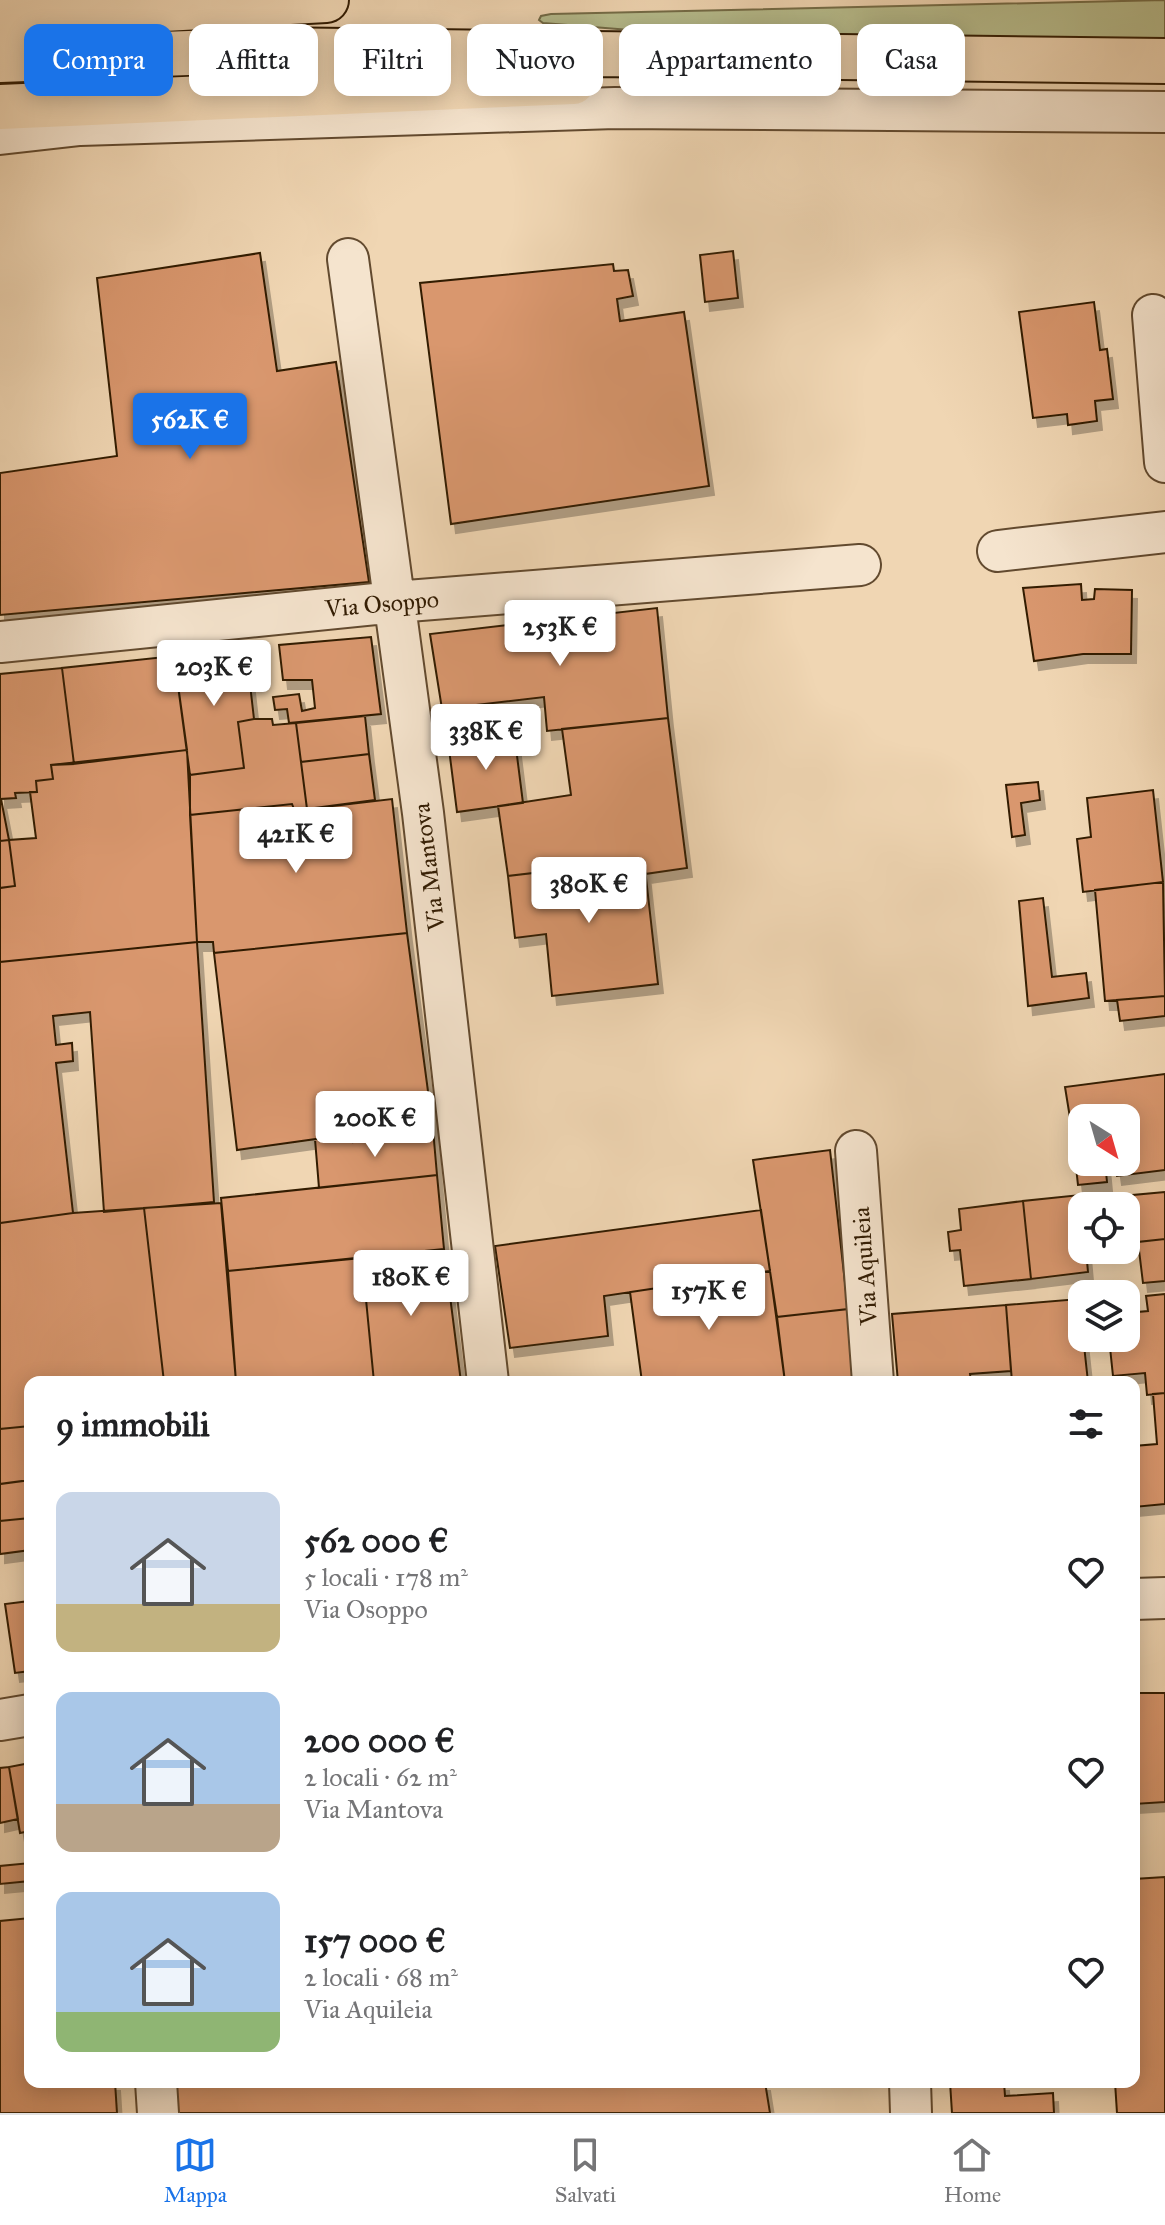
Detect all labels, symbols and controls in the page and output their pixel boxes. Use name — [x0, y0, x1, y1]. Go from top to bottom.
chip: Compra — [24, 24, 173, 96]
chip: Affitta — [189, 24, 318, 96]
chip: Filtri — [334, 24, 451, 96]
chip: Nuovo — [467, 24, 603, 96]
chip: Appartamento — [619, 24, 841, 96]
chip: Casa — [857, 24, 965, 96]
pin: 562K € — [125, 393, 255, 461]
text: 562K € — [151, 403, 229, 435]
street label: Via Osoppo — [323, 584, 440, 624]
pin: 253K € — [495, 600, 625, 668]
text: 253K € — [523, 610, 597, 642]
pin: 203K € — [149, 640, 279, 708]
text: 203K € — [175, 650, 253, 682]
pin: 338K € — [421, 704, 551, 772]
text: 338K € — [449, 714, 523, 746]
street label: Via Mantova — [406, 801, 452, 934]
pin: 421K € — [231, 807, 361, 875]
text: 421K € — [257, 817, 335, 849]
pin: 380K € — [524, 857, 654, 925]
text: 380K € — [549, 867, 629, 899]
pin: 200K € — [310, 1091, 440, 1159]
text: 200K € — [334, 1101, 416, 1133]
north arrow — [1068, 1104, 1140, 1176]
map controls — [1068, 1104, 1140, 1352]
button: locate — [1068, 1192, 1140, 1264]
street label: Via Aquileia — [846, 1205, 884, 1327]
pin: 180K € — [346, 1250, 476, 1318]
text: 180K € — [371, 1260, 451, 1292]
pin: 157K € — [644, 1264, 774, 1332]
text: 157K € — [671, 1274, 747, 1306]
button: layers — [1068, 1280, 1140, 1352]
icon: filters — [1064, 1402, 1108, 1446]
text: 9 immobili — [56, 1404, 210, 1445]
text: 562 000 € — [304, 1520, 449, 1561]
icon: home — [120, 1524, 216, 1620]
icon: heart — [1064, 1550, 1108, 1594]
text: 5 locali · 178 m² — [304, 1561, 468, 1593]
text: Via Osoppo — [304, 1593, 428, 1625]
text: 200 000 € — [304, 1720, 455, 1761]
icon: home — [120, 1724, 216, 1820]
icon: heart — [1064, 1750, 1108, 1794]
text: 2 locali · 62 m² — [304, 1761, 457, 1793]
text: Via Mantova — [304, 1793, 443, 1825]
text: 157 000 € — [304, 1920, 446, 1961]
icon: home — [120, 1924, 216, 2020]
icon: heart — [1064, 1950, 1108, 1994]
text: 2 locali · 68 m² — [304, 1961, 458, 1993]
text: Via Aquileia — [304, 1993, 432, 2025]
tab: Mappa — [164, 2133, 227, 2208]
tab: Salvati — [555, 2133, 616, 2208]
tab: Home — [944, 2133, 1001, 2208]

